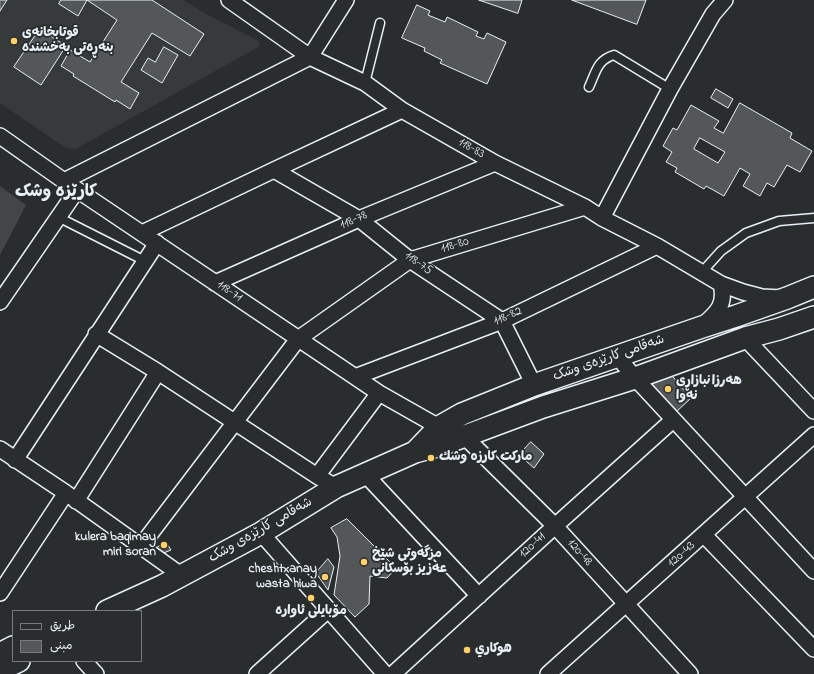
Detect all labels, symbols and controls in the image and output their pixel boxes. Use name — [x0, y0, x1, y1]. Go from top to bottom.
place label: قوتابخانەی بنەڕەتی بەخشندە — [22, 26, 114, 57]
marker: قوتابخانەی بنەڕەتی بەخشندە — [9, 36, 19, 46]
street label: 118-83 — [455, 135, 487, 163]
district label: کارێزە وشک — [15, 183, 97, 203]
street label: 118-78 — [338, 208, 370, 234]
street label: 118-80 — [439, 234, 471, 258]
street label: 118-75 — [401, 249, 435, 279]
street label: 118-71 — [213, 278, 245, 306]
street label: 118-82 — [491, 304, 525, 330]
street label: شەقامی کارێزەی وشک — [551, 333, 667, 385]
place label: هەرزانبازاڕی نەوا — [676, 374, 742, 405]
marker: هەرزانبازاڕی نەوا — [663, 384, 673, 394]
place label: ماركت كارزه وشك — [439, 450, 532, 466]
marker: ماركت كارزه وشك — [426, 453, 436, 463]
street label: شەقامی کارێزەی وشک — [206, 495, 316, 567]
place label: kulera baqimay miri soran — [75, 530, 156, 561]
street label: 120-41 — [516, 530, 550, 562]
street label: 120-48 — [563, 536, 595, 570]
street label: 120-43 — [665, 539, 699, 571]
marker: kulera baqimay miri soran — [159, 540, 169, 550]
place label: مزگەوتی شێخ عەزیز بۆسکانی — [372, 547, 447, 578]
marker: مزگەوتی شێخ عەزیز بۆسکانی — [359, 557, 369, 567]
place label: cheshtxanay wasta hiwa — [249, 562, 317, 593]
marker: cheshtxanay wasta hiwa — [320, 572, 330, 582]
marker: مۆبایلی ئاوارە — [306, 593, 316, 603]
place label: مۆبایلی ئاوارە — [275, 604, 347, 620]
legend — [12, 610, 142, 662]
text: طريق — [50, 617, 75, 635]
text: مبنى — [50, 637, 73, 655]
place label: هوكاري — [475, 642, 512, 658]
marker: هوكاري — [462, 645, 472, 655]

